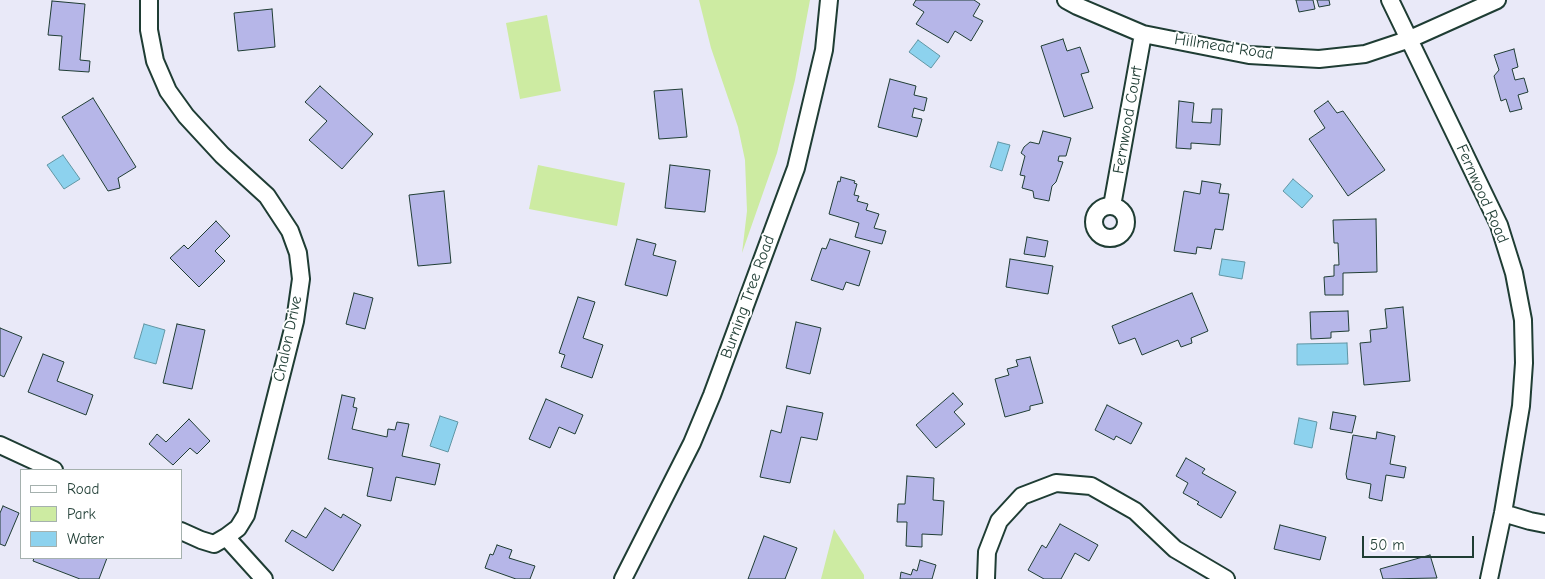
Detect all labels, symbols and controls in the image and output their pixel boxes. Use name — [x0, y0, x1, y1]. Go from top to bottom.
street label: Hillmead Road — [1173, 30, 1275, 64]
street label: Fernwood Court — [1109, 65, 1147, 175]
street label: Fernwood Road — [1452, 142, 1512, 246]
street label: Burning Tree Road — [717, 233, 779, 361]
street label: Chalon Drive — [270, 294, 306, 384]
legend — [20, 469, 182, 559]
text: Road — [67, 480, 99, 498]
text: Park — [67, 505, 96, 523]
scale bar — [1365, 526, 1478, 558]
text: Water — [67, 530, 104, 548]
text: 50 m — [1370, 536, 1405, 554]

